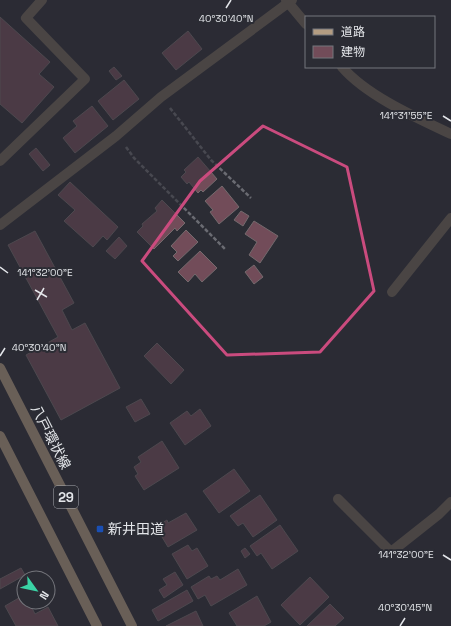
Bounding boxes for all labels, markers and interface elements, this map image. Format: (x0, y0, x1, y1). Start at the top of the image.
text: 40°30'40"N (199, 12, 253, 25)
legend (305, 16, 435, 68)
text: 道路 (341, 24, 365, 40)
text: 建物 (341, 44, 365, 60)
text: 141°31'55"E (380, 109, 433, 122)
text: 141°32'00"E (17, 266, 73, 279)
text: 40°30'40"N (12, 341, 66, 354)
street label: 八戸環状線 (27, 402, 75, 472)
road number: 29 (54, 486, 78, 508)
place label: 新井田道 (108, 520, 164, 538)
marker: 新井田道 (95, 524, 105, 534)
text: 141°32'00"E (378, 548, 434, 561)
north arrow (16, 570, 56, 610)
text: N (37, 589, 52, 602)
text: 40°30'45"N (378, 601, 432, 614)

